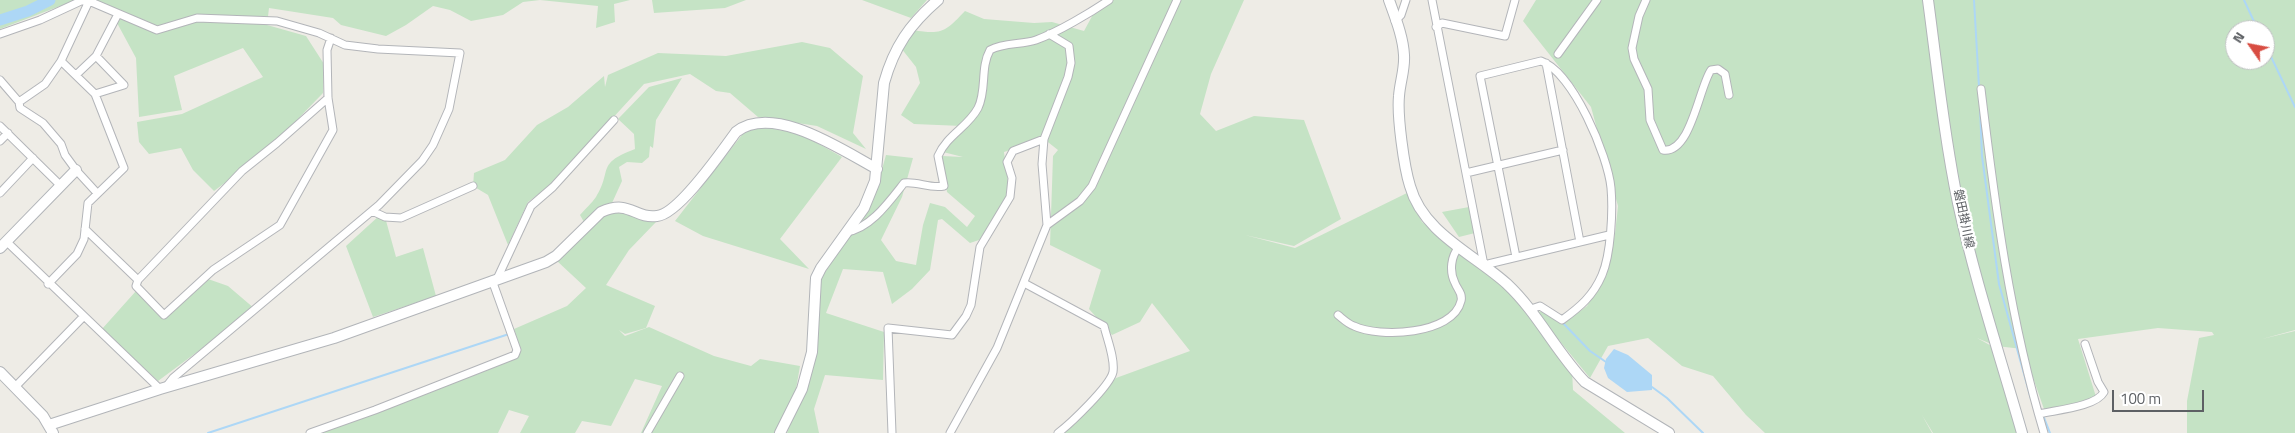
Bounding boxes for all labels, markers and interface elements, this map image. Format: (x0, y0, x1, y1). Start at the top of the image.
north arrow (2225, 20, 2275, 70)
text: N (2226, 27, 2249, 47)
street label: 磐田掛川線 (1950, 188, 1976, 250)
scale bar (2115, 380, 2208, 412)
text: 100 m (2120, 387, 2161, 410)

